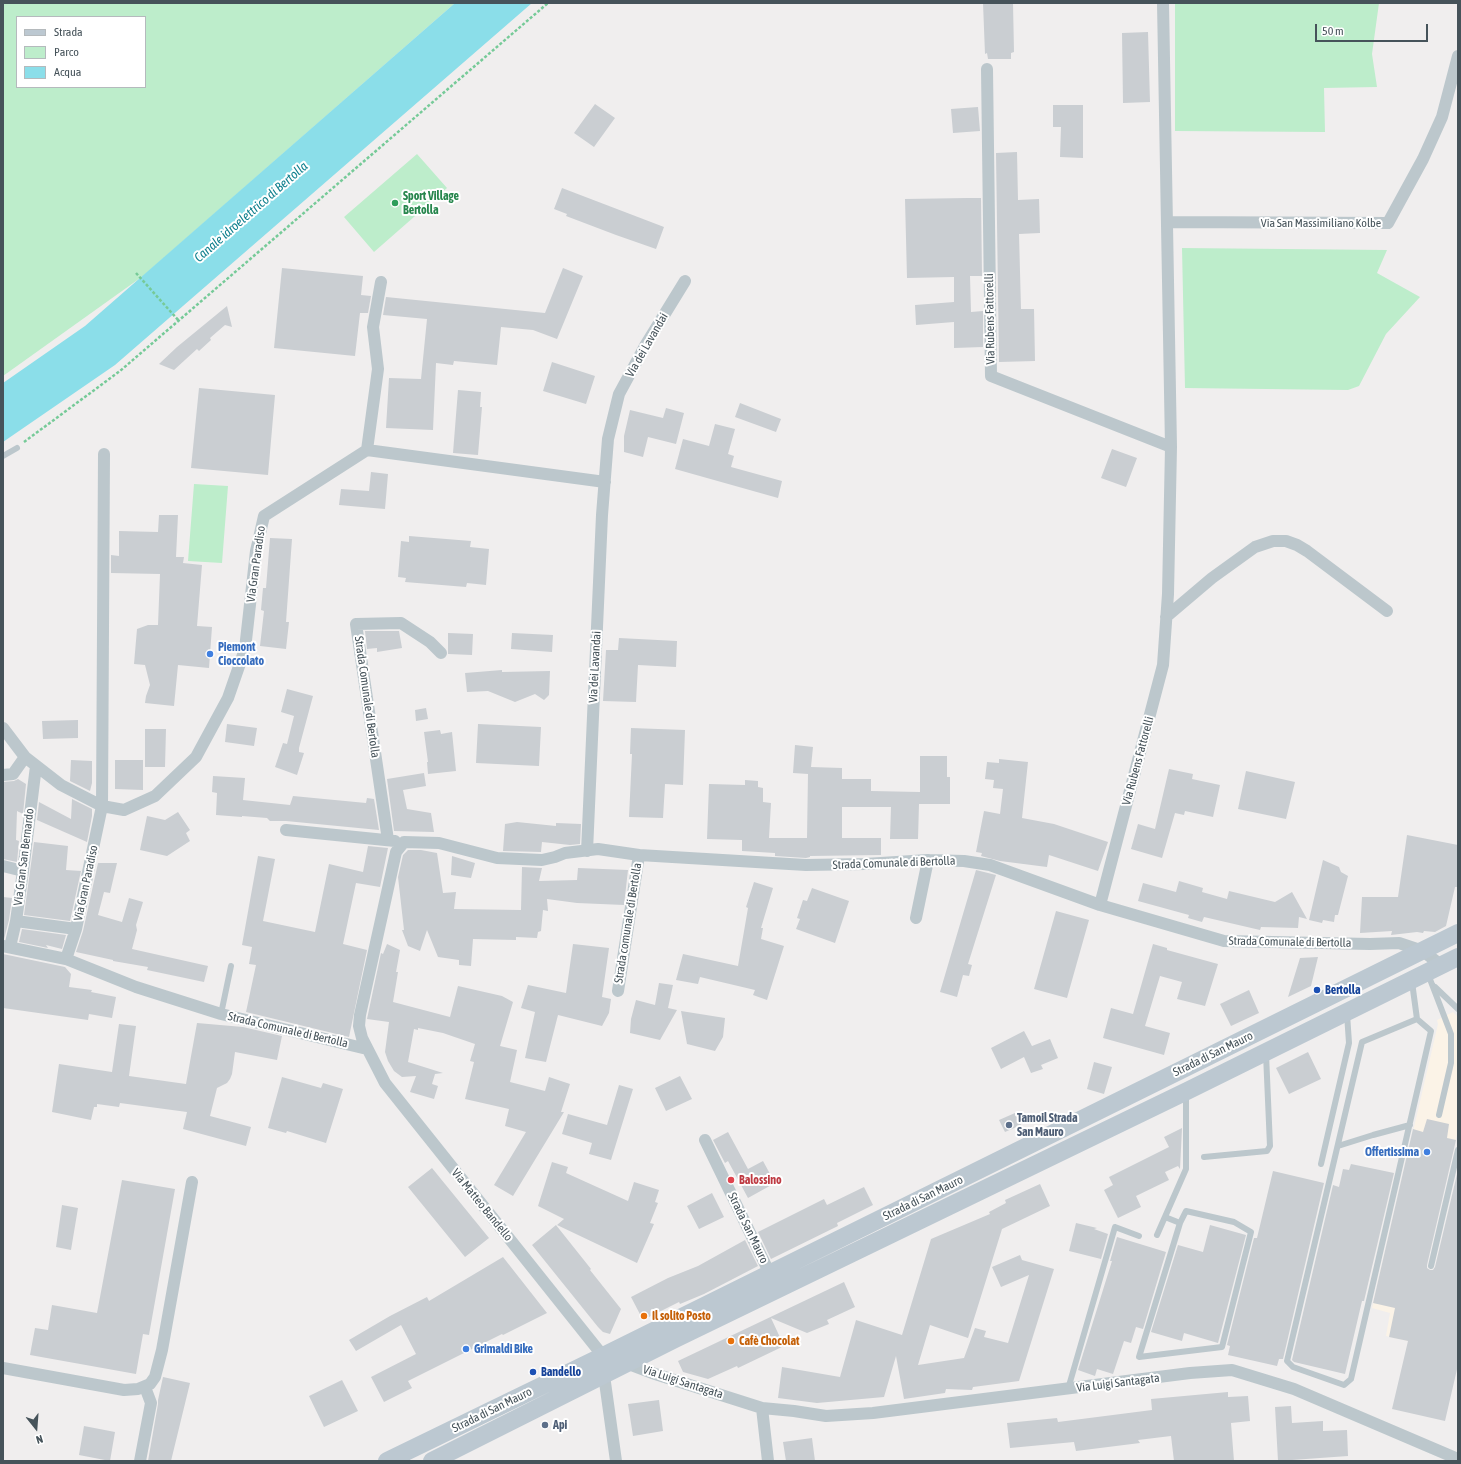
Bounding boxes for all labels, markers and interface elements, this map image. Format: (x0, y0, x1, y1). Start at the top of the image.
legend (16, 16, 146, 88)
scale bar (1317, 16, 1430, 42)
text: 50 m (1322, 24, 1344, 38)
text: Strada (54, 25, 83, 39)
text: Parco (54, 45, 79, 59)
text: Acqua (54, 65, 81, 79)
water label: Canale idroelettrico di Bertolla (191, 159, 311, 265)
place label: Sport Village Bertolla (403, 189, 459, 217)
marker: Sport Village Bertolla (390, 198, 400, 208)
street label: Via San Massimiliano Kolbe (1261, 216, 1381, 230)
street label: Via Rubens Fattorelli (982, 273, 998, 365)
street label: Via dei Lavandai (623, 310, 671, 380)
street label: Via Gran Paradiso (244, 525, 268, 603)
street label: Via dei Lavandai (586, 631, 604, 703)
street label: Strada Comunale di Bertolla (351, 635, 383, 759)
place label: Piemont Cioccolato (218, 640, 264, 668)
marker: Piemont Cioccolato (205, 649, 215, 659)
street label: Via Rubens Fattorelli (1119, 715, 1157, 807)
street label: Via Gran San Bernardo (11, 808, 37, 906)
street label: Via Gran Paradiso (71, 844, 101, 922)
street label: Strada Comunale di Bertolla (832, 854, 956, 872)
street label: Strada comunale di Bertolla (611, 862, 645, 984)
street label: Strada Comunale di Bertolla (1228, 934, 1352, 950)
place label: Bertolla (1325, 983, 1360, 997)
marker: Bertolla (1312, 985, 1322, 995)
street label: Strada Comunale di Bertolla (227, 1009, 349, 1051)
street label: Strada di San Mauro (1171, 1028, 1255, 1080)
place label: Tamoil Strada San Mauro (1017, 1111, 1078, 1139)
marker: Tamoil Strada San Mauro (1004, 1120, 1014, 1130)
place label: Offertissima (1365, 1145, 1419, 1159)
marker: Offertissima (1422, 1147, 1432, 1157)
street label: Via Matteo Bandello (448, 1166, 516, 1244)
street label: Strada di San Mauro (881, 1172, 965, 1224)
place label: Balossino (739, 1173, 782, 1187)
marker: Balossino (726, 1175, 736, 1185)
street label: Strada San Mauro (725, 1190, 771, 1266)
place label: Il solito Posto (652, 1309, 711, 1323)
marker: Il solito Posto (639, 1311, 649, 1321)
place label: Cafè Chocolat (739, 1334, 800, 1348)
marker: Cafè Chocolat (726, 1336, 736, 1346)
place label: Grimaldi Bike (474, 1342, 533, 1356)
marker: Grimaldi Bike (461, 1344, 471, 1354)
street label: Via Luigi Santagata (641, 1362, 725, 1402)
place label: Bandello (541, 1365, 581, 1379)
marker: Bandello (528, 1367, 538, 1377)
street label: Via Luigi Santagata (1076, 1371, 1160, 1395)
street label: Strada di San Mauro (450, 1384, 534, 1436)
north arrow (16, 1408, 56, 1448)
place label: Api (553, 1418, 567, 1432)
marker: Api (540, 1420, 550, 1430)
text: N (35, 1433, 44, 1446)

